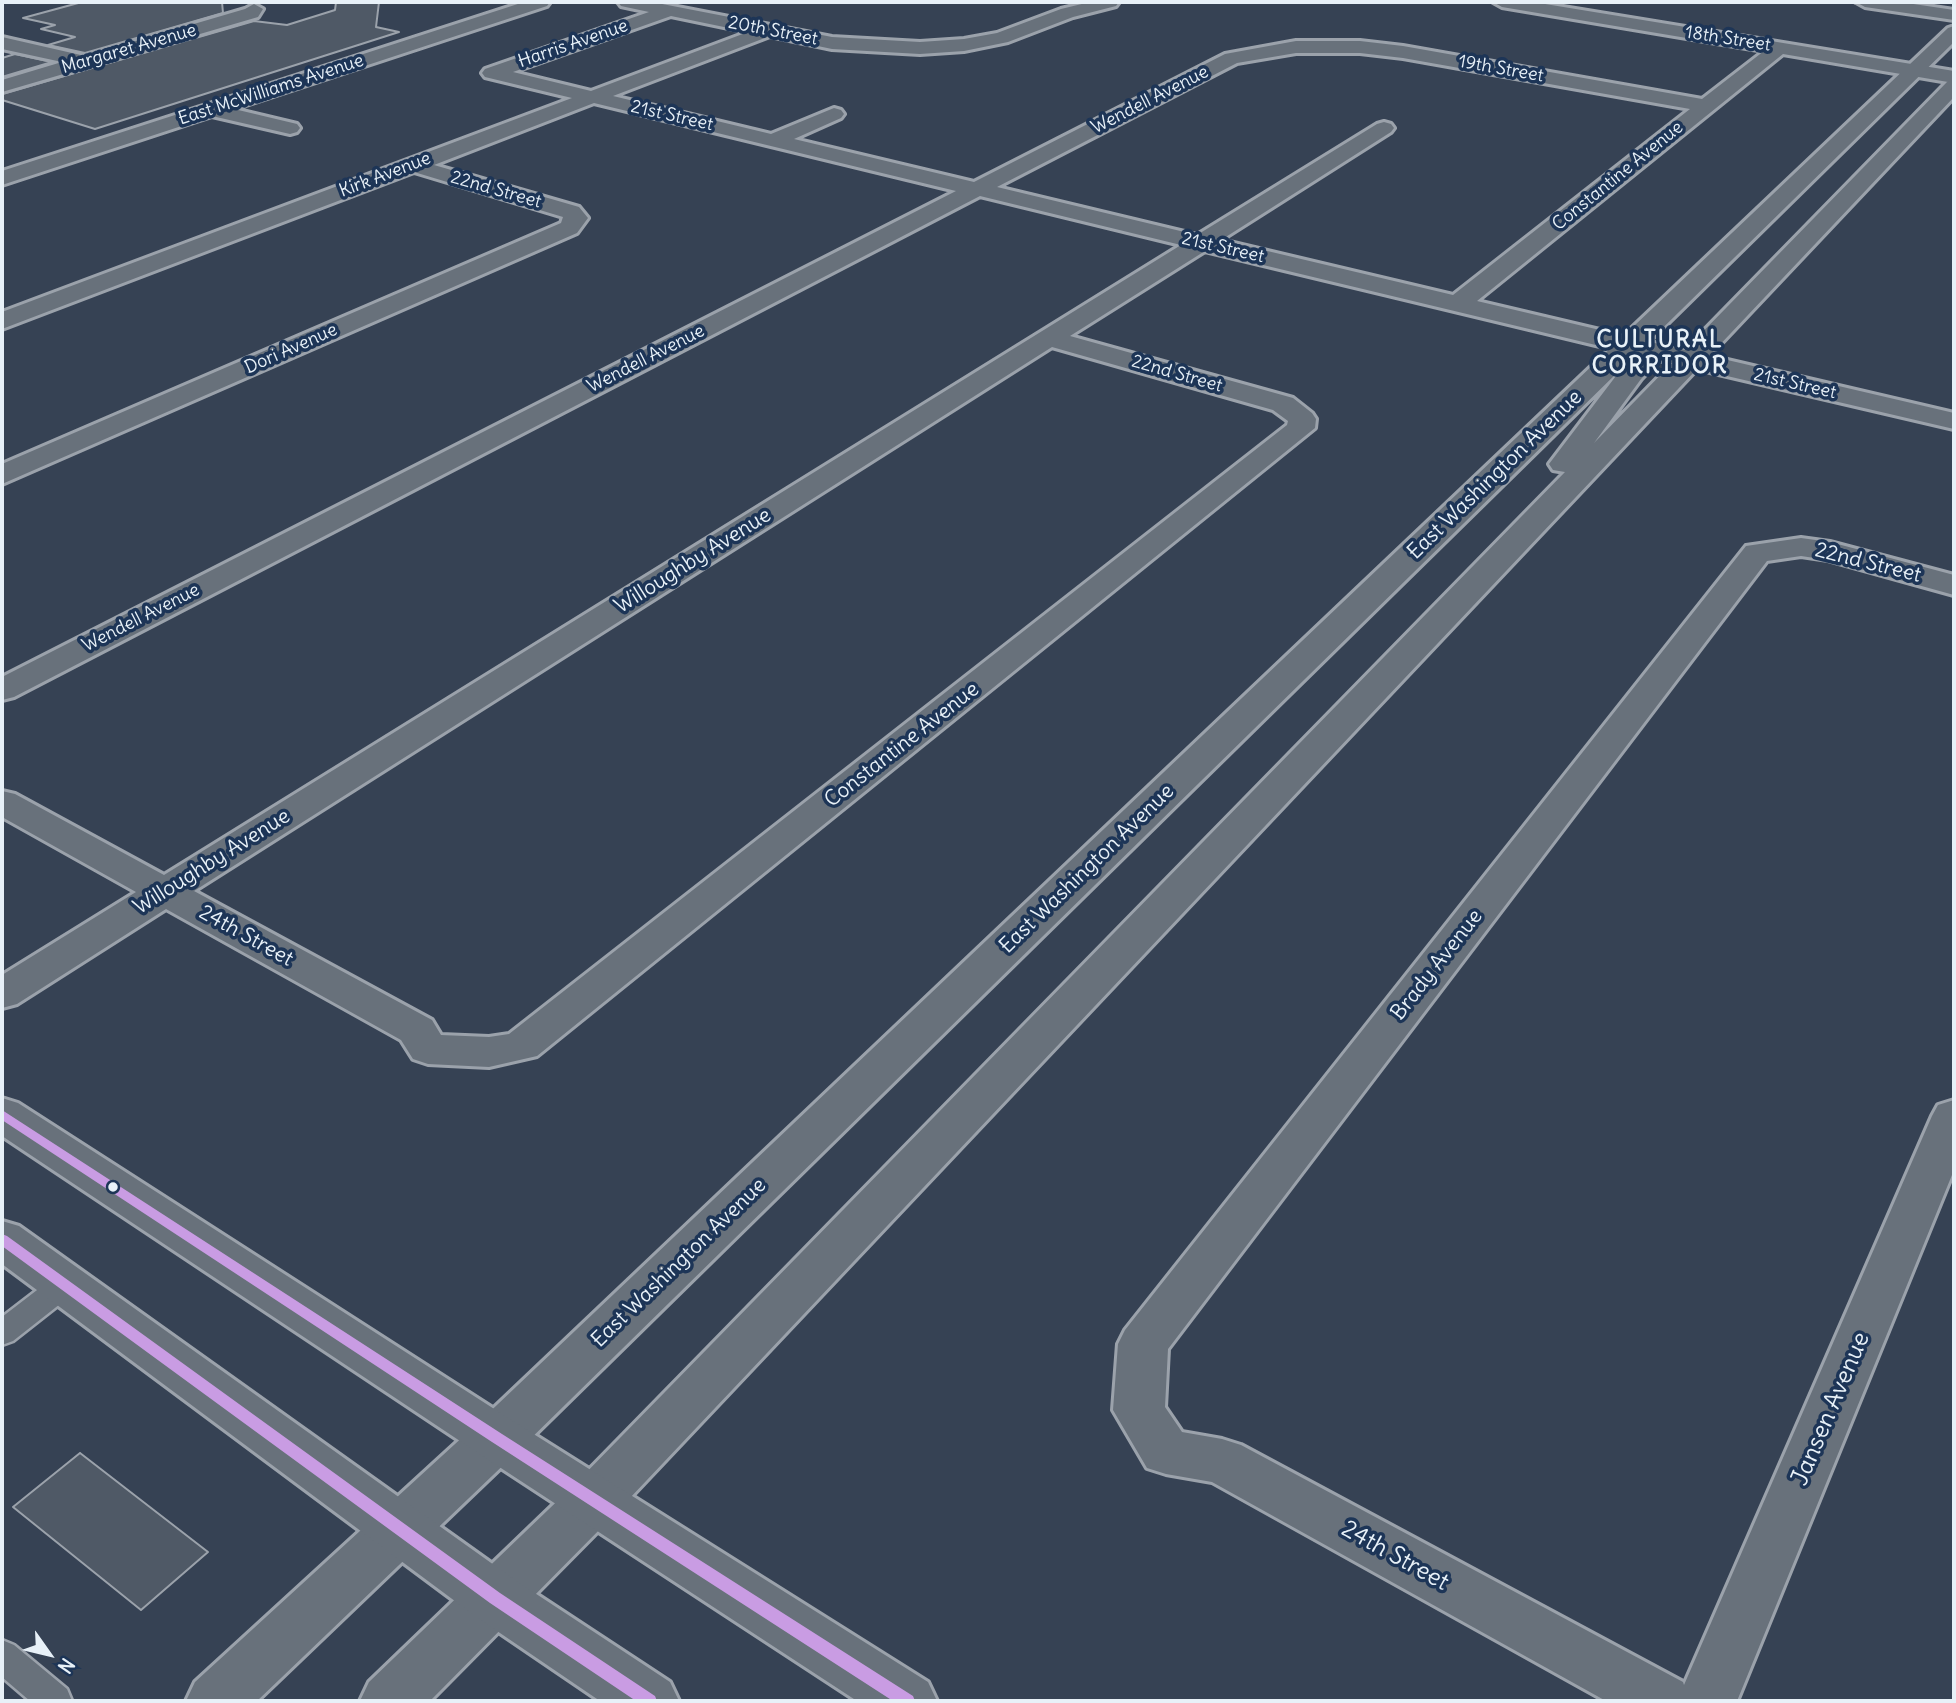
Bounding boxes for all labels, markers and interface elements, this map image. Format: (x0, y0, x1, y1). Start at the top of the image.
street label: 20th Street (727, 12, 819, 50)
street label: Harris Avenue (515, 15, 631, 73)
street label: Margaret Avenue (59, 19, 199, 79)
street label: 18th Street (1684, 22, 1772, 56)
street label: East McWilliams Avenue (176, 50, 366, 130)
street label: 19th Street (1457, 51, 1545, 87)
street label: Wendell Avenue (1088, 61, 1212, 139)
street label: 21st Street (629, 96, 715, 136)
street label: Constantine Avenue (1548, 117, 1688, 235)
street label: Kirk Avenue (336, 148, 434, 202)
street label: 22nd Street (448, 167, 544, 213)
street label: 21st Street (1180, 228, 1266, 268)
street label: Dori Avenue (241, 319, 341, 379)
street label: Wendell Avenue (584, 320, 708, 398)
district label: CULTURAL CORRIDOR (1593, 326, 1727, 380)
street label: 22nd Street (1129, 351, 1225, 397)
street label: 21st Street (1752, 364, 1838, 404)
street label: East Washington Avenue (1403, 385, 1587, 565)
street label: Willoughby Avenue (610, 503, 776, 619)
street label: 22nd Street (1812, 538, 1924, 588)
street label: Wendell Avenue (79, 579, 203, 657)
street label: Constantine Avenue (820, 677, 984, 813)
street label: East Washington Avenue (995, 779, 1179, 959)
street label: Willoughby Avenue (129, 804, 295, 920)
street label: 24th Street (195, 900, 297, 972)
street label: Brady Avenue (1386, 905, 1488, 1025)
street label: East Washington Avenue (587, 1173, 771, 1353)
unlabelled marker (106, 1180, 120, 1194)
street label: Jansen Avenue (1786, 1328, 1876, 1490)
street label: 24th Street (1336, 1515, 1454, 1597)
north arrow (14, 1619, 84, 1689)
text: N (53, 1654, 80, 1678)

